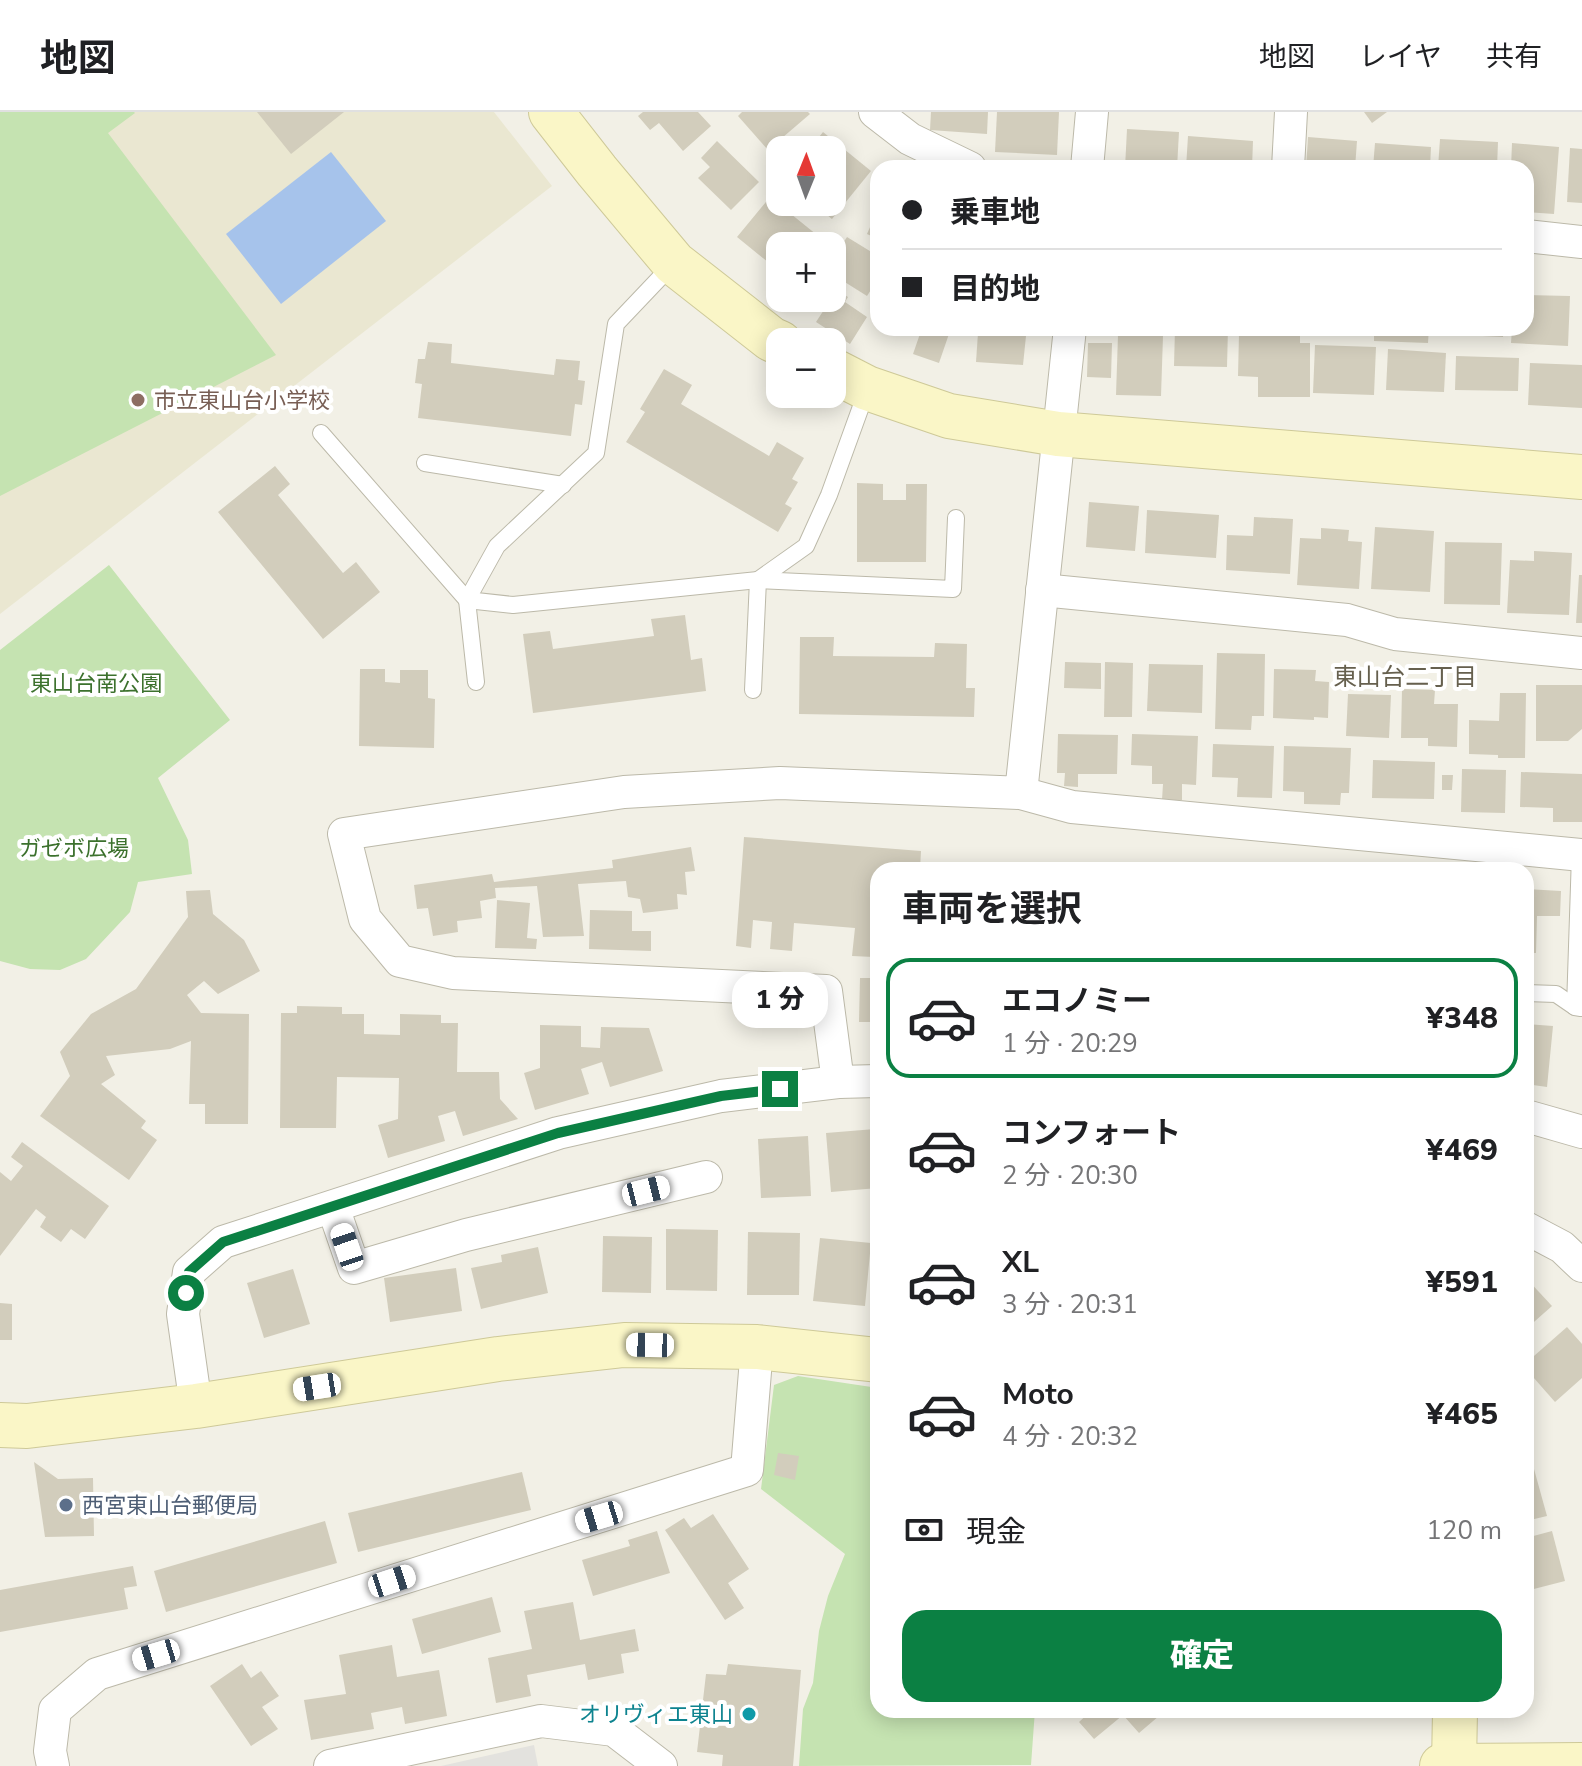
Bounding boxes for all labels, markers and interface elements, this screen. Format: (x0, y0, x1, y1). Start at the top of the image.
text: 地図 (40, 33, 116, 84)
text: 地図 (1259, 38, 1315, 76)
text: レイヤ (1359, 38, 1442, 76)
text: 共有 (1486, 38, 1542, 76)
north arrow (766, 136, 846, 216)
map controls (766, 136, 846, 408)
text: 乗車地 (950, 192, 1040, 233)
button: + (766, 232, 846, 312)
text: 目的地 (950, 269, 1040, 310)
button: − (766, 328, 846, 408)
place label: 市立東山台小学校 (154, 386, 330, 416)
marker: 市立東山台小学校 (129, 391, 147, 409)
district label: 東山台二丁目 (1333, 661, 1477, 693)
park label: 東山台南公園 (30, 669, 162, 699)
park label: ガゼボ広場 (19, 834, 129, 864)
text: 車両を選択 (902, 885, 1082, 934)
callout: 1 分 (732, 973, 828, 1029)
text: エコノミー (1002, 981, 1152, 1022)
text: 1 分 (756, 982, 804, 1017)
icon: car (906, 982, 978, 1054)
text: ¥348 (1426, 998, 1498, 1039)
text: 1 分 · 20:29 (1002, 1026, 1138, 1061)
route end (762, 1071, 798, 1107)
text: コンフォート (1002, 1113, 1181, 1154)
icon: car (906, 1114, 978, 1186)
text: ¥469 (1426, 1130, 1498, 1171)
text: 2 分 · 20:30 (1002, 1158, 1138, 1193)
car (620, 1174, 672, 1208)
car (328, 1220, 366, 1274)
text: XL (1002, 1242, 1039, 1283)
icon: car (906, 1246, 978, 1318)
text: ¥591 (1426, 1262, 1498, 1303)
route start (168, 1275, 204, 1311)
text: 3 分 · 20:31 (1002, 1287, 1138, 1322)
car (626, 1333, 674, 1357)
car (291, 1371, 343, 1403)
text: Moto (1002, 1374, 1074, 1415)
icon: car (906, 1378, 978, 1450)
text: ¥465 (1426, 1394, 1498, 1435)
text: 4 分 · 20:32 (1002, 1419, 1138, 1454)
place label: 西宮東山台郵便局 (82, 1491, 258, 1521)
marker: 西宮東山台郵便局 (57, 1496, 75, 1514)
car (573, 1499, 625, 1535)
icon: cash (902, 1508, 946, 1552)
text: 現金 (966, 1512, 1026, 1553)
text: 120 m (1426, 1513, 1502, 1548)
car (365, 1562, 419, 1600)
button: 確定 (902, 1610, 1502, 1702)
car (130, 1637, 182, 1673)
place label: オリヴィエ東山 (579, 1700, 733, 1730)
marker: オリヴィエ東山 (740, 1705, 758, 1723)

